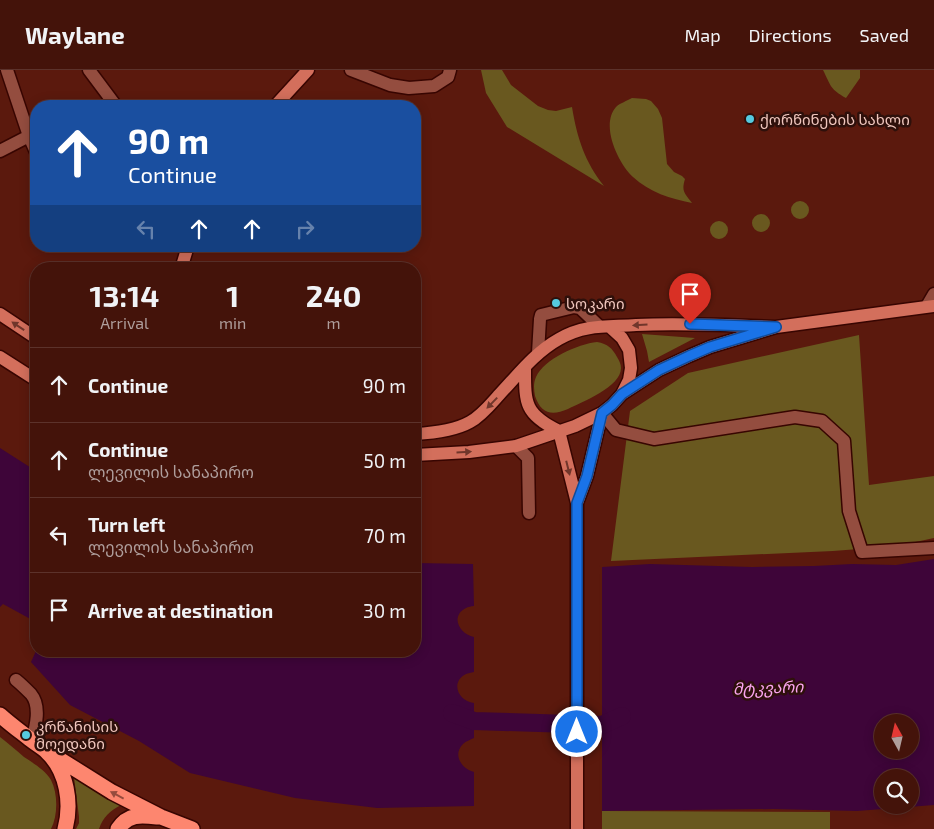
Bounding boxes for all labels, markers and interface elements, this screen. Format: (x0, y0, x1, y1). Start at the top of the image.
text: Waylane (25, 20, 125, 49)
text: Map (684, 24, 721, 46)
text: Directions (749, 24, 832, 46)
text: Saved (860, 24, 909, 46)
place label: ქორწინების სახლი (760, 110, 910, 129)
marker: ქორწინების სახლი (744, 113, 756, 125)
text: 90 m (128, 119, 209, 161)
icon: ahead (45, 120, 110, 185)
text: Continue (128, 161, 217, 187)
icon: left (132, 215, 160, 243)
icon: ahead (185, 215, 213, 243)
icon: ahead (238, 215, 266, 243)
icon: right (291, 215, 319, 243)
pin (669, 273, 711, 324)
text: 13:14 (90, 277, 159, 313)
text: 1 (226, 277, 239, 313)
text: 240 (306, 277, 361, 313)
icon: arrive (676, 280, 704, 308)
place label: სოკარი (566, 294, 625, 313)
marker: სოკარი (550, 297, 562, 309)
text: Arrival (100, 313, 149, 332)
text: min (219, 313, 246, 332)
text: m (327, 313, 341, 332)
one-way arrow (11, 321, 25, 331)
one-way arrow (632, 322, 648, 330)
icon: ahead (45, 371, 73, 399)
text: Continue (88, 374, 168, 397)
text: 90 m (363, 374, 406, 397)
one-way arrow (486, 396, 498, 408)
text: Continue (88, 438, 168, 461)
icon: ahead (45, 446, 73, 474)
one-way arrow (456, 448, 472, 456)
text: 50 m (363, 449, 406, 472)
one-way arrow (564, 460, 572, 475)
text: ლევილის სანაპირო (88, 462, 254, 481)
text: Turn left (88, 513, 165, 536)
icon: left (45, 521, 73, 549)
text: 70 m (364, 524, 406, 547)
text: ლევილის სანაპირო (88, 537, 254, 556)
icon: arrive (45, 596, 73, 624)
text: Arrive at destination (88, 599, 273, 622)
text: 30 m (363, 599, 406, 622)
water label: მტკვარი (732, 676, 804, 699)
position arrow (550, 705, 602, 757)
north arrow (874, 714, 919, 759)
map controls (874, 714, 919, 814)
place label: კრწანისის მოედანი (36, 717, 118, 753)
marker: კრწანისის მოედანი (20, 729, 32, 741)
button: search (874, 769, 919, 814)
one-way arrow (110, 791, 124, 799)

